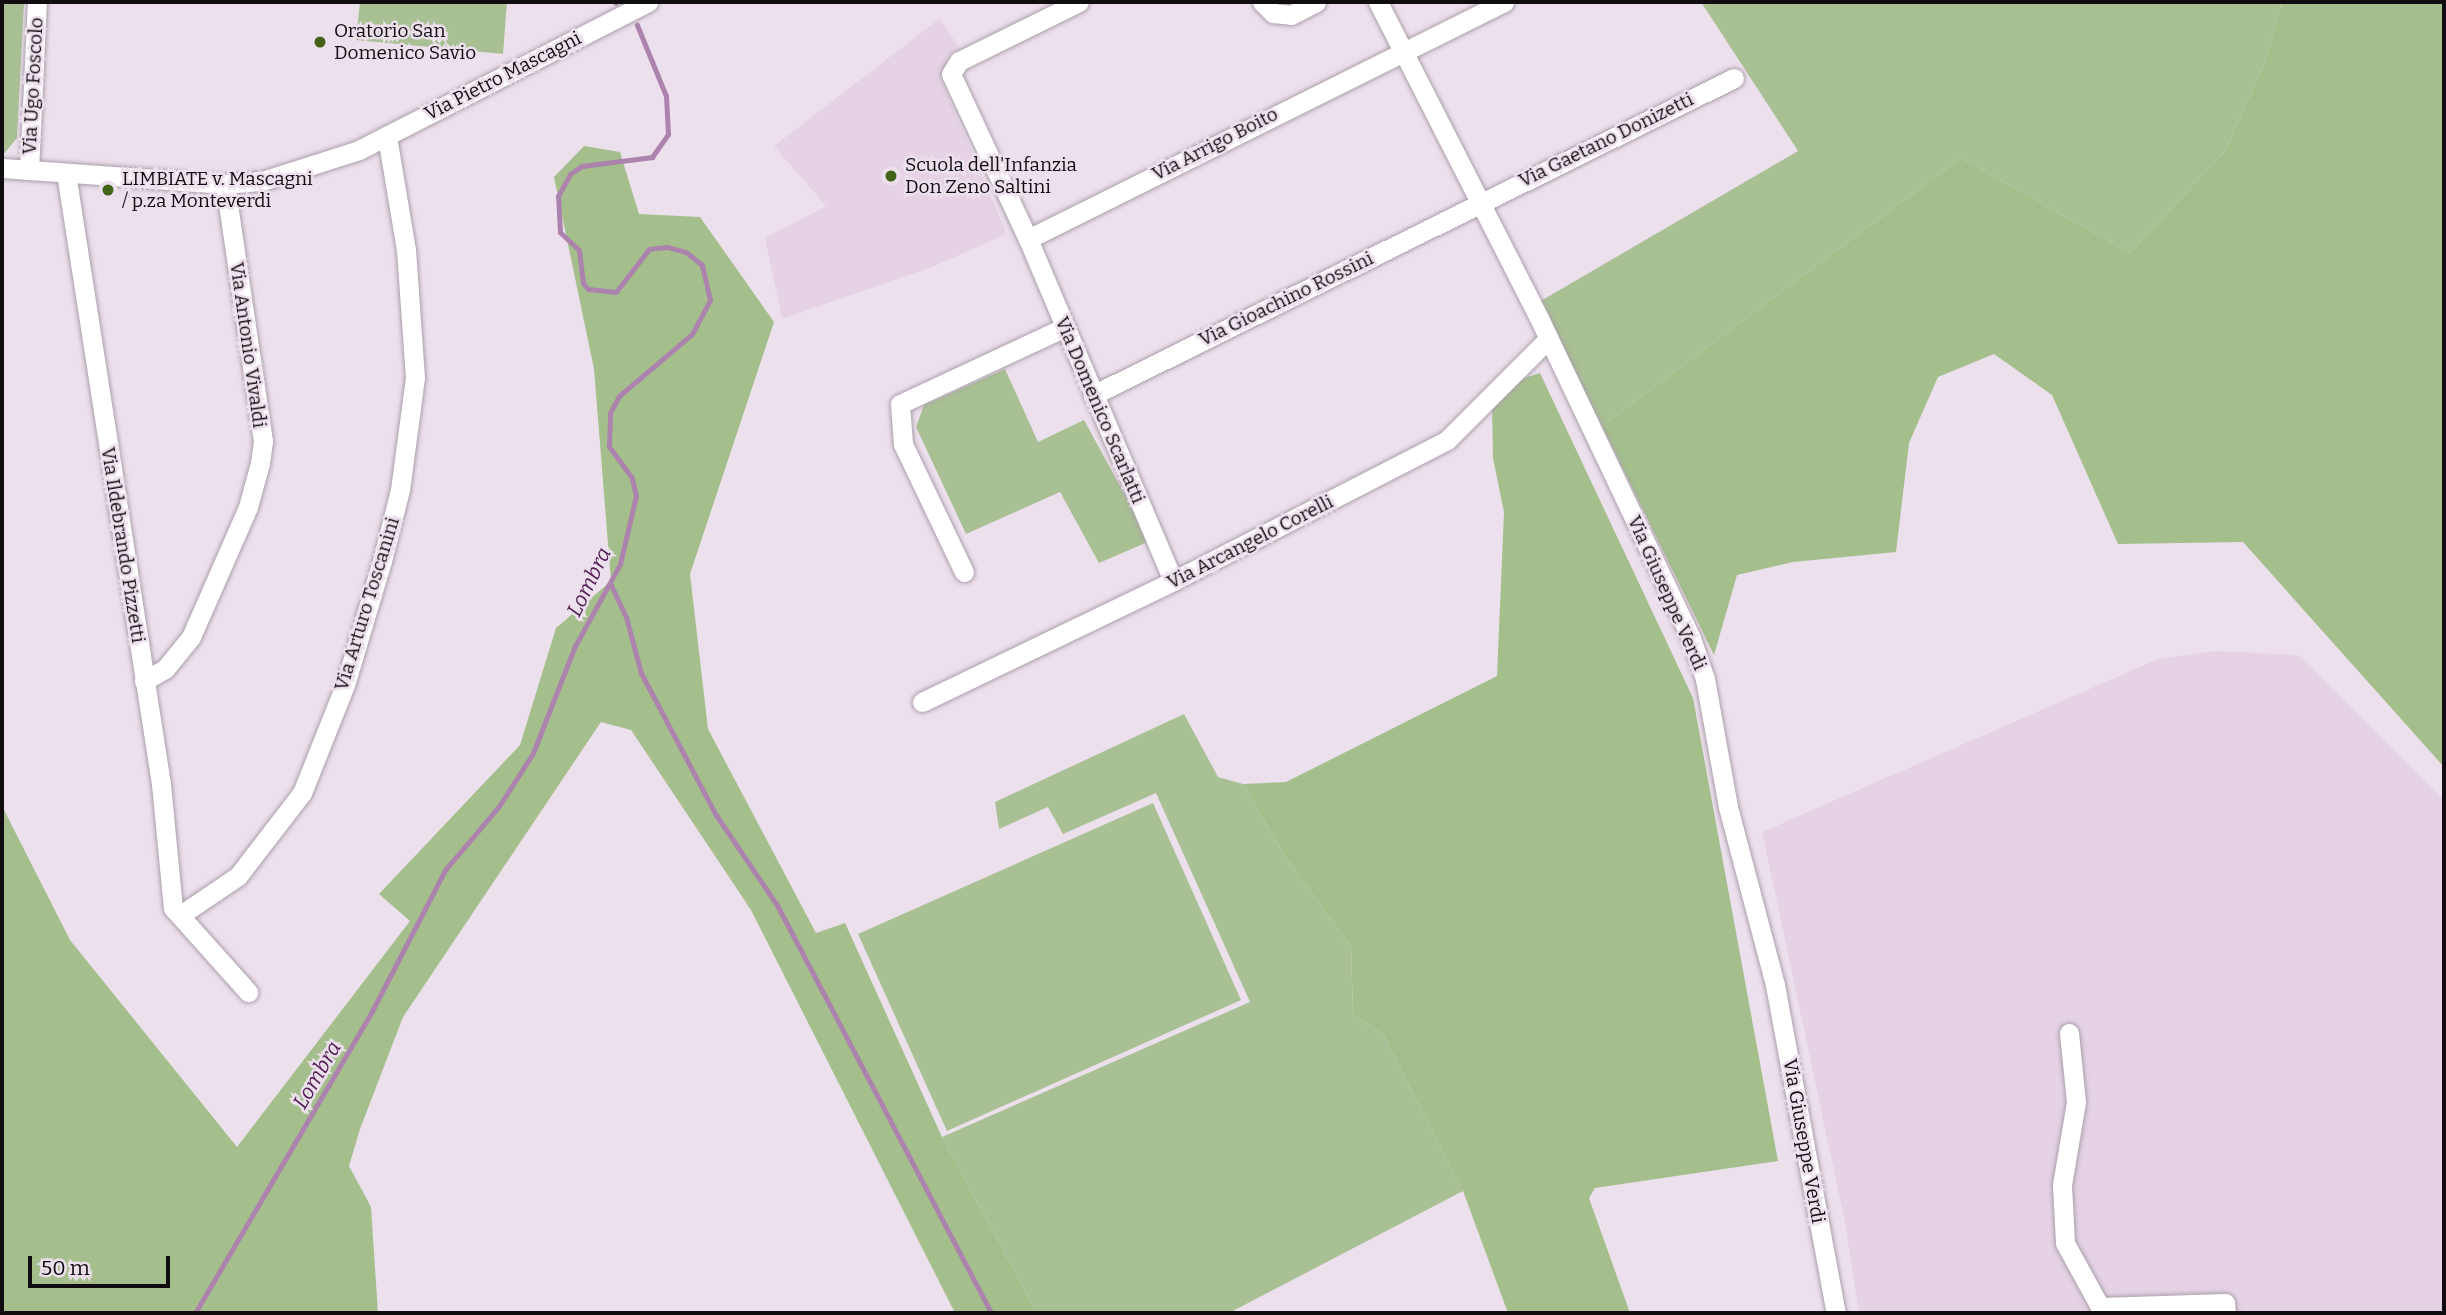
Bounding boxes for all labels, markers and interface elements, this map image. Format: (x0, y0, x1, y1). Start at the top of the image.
street label: Via Ugo Foscolo (18, 17, 48, 155)
place label: Oratorio San Domenico Savio (334, 20, 476, 64)
street label: Via Pietro Mascagni (421, 27, 585, 125)
marker: Oratorio San Domenico Savio (312, 34, 328, 50)
street label: Via Gaetano Donizetti (1515, 88, 1697, 192)
street label: Via Arrigo Boito (1148, 102, 1282, 186)
place label: Scuola dell'Infanzia Don Zeno Saltini (905, 154, 1077, 198)
place label: LIMBIATE v. Mascagni / p.za Monteverdi (122, 168, 313, 212)
marker: Scuola dell'Infanzia Don Zeno Saltini (883, 168, 899, 184)
marker: LIMBIATE v. Mascagni / p.za Monteverdi (100, 182, 116, 198)
street label: Via Gioachino Rossini (1195, 247, 1377, 351)
street label: Via Antonio Vivaldi (225, 261, 271, 429)
street label: Via Domenico Scarlatti (1050, 313, 1150, 507)
street label: Via Ildebrando Pizzetti (96, 446, 150, 644)
street label: Via Arcangelo Corelli (1163, 490, 1337, 594)
street label: Via Giuseppe Verdi (1623, 512, 1711, 674)
street label: Via Arturo Toscanini (330, 515, 404, 693)
water label: Lombra (561, 543, 617, 621)
water label: Lombra (288, 1037, 346, 1113)
street label: Via Giuseppe Verdi (1778, 1057, 1830, 1225)
scale bar (32, 1242, 173, 1286)
text: 50 m (41, 1255, 90, 1281)

